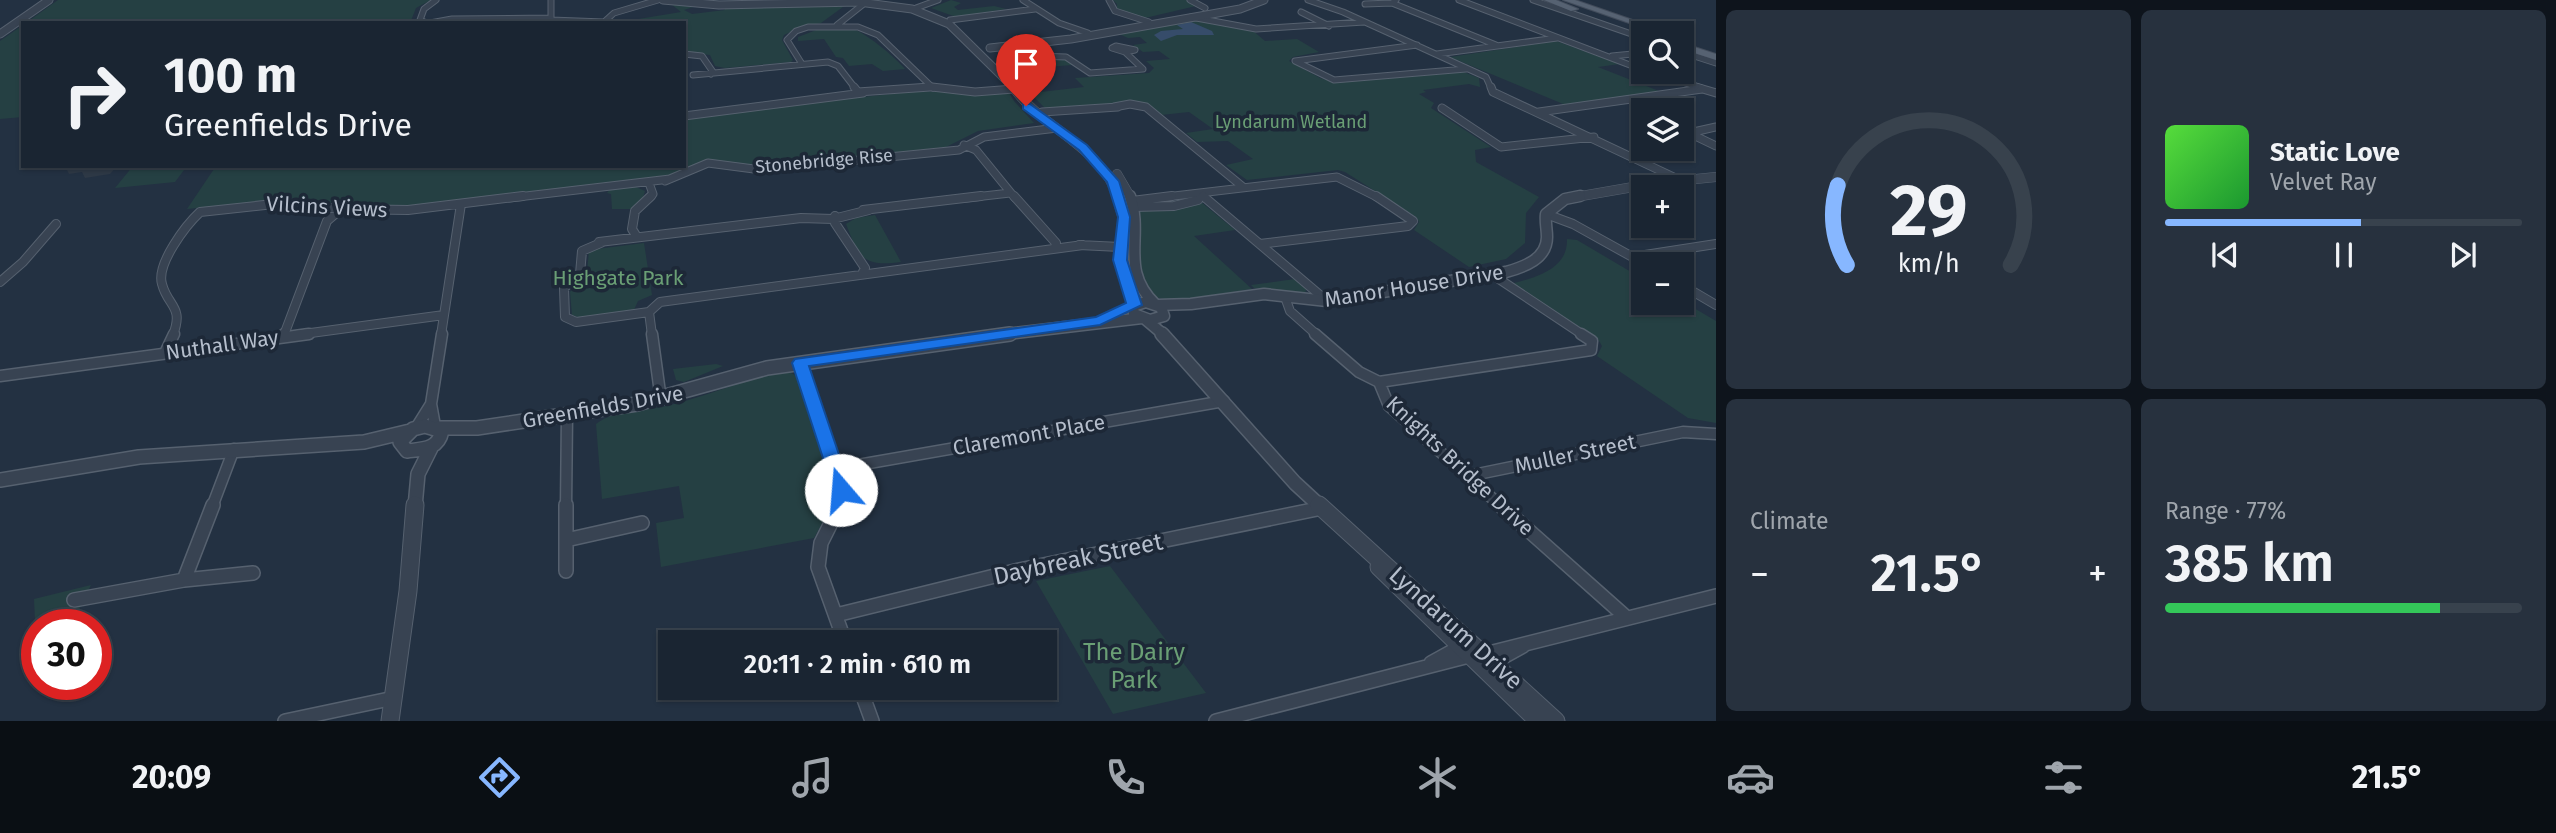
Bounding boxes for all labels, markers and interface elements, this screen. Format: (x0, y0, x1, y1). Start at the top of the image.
map controls (1631, 21, 1694, 315)
button: search (1631, 21, 1694, 84)
pin (996, 34, 1056, 106)
icon: arrive (1007, 45, 1045, 83)
text: 100 m (164, 46, 297, 105)
icon: right (49, 49, 140, 140)
button: layers (1631, 98, 1694, 161)
text: Greenfields Drive (164, 106, 412, 144)
park label: Lyndarum Wetland (1215, 111, 1367, 133)
text: Static Love (2270, 137, 2400, 168)
street label: Stonebridge Rise (754, 144, 894, 178)
text: 29 (1890, 168, 1967, 255)
text: Velvet Ray (2270, 168, 2377, 196)
button: + (1631, 175, 1694, 238)
street label: Vilcins Views (266, 191, 388, 223)
icon: previous (2206, 236, 2244, 274)
icon: pause (2325, 236, 2363, 274)
icon: next (2444, 236, 2482, 274)
text: km/h (1898, 249, 1959, 279)
button: − (1631, 252, 1694, 315)
street label: Manor House Drive (1323, 259, 1505, 313)
park label: Highgate Park (553, 265, 684, 291)
street label: Nuthall Way (164, 324, 281, 366)
street label: Greenfields Drive (521, 380, 685, 434)
street label: Knights Bridge Drive (1381, 391, 1539, 541)
street label: Claremont Place (951, 409, 1107, 461)
street label: Muller Street (1512, 428, 1638, 479)
position arrow (804, 453, 878, 527)
text: Range · 77% (2165, 497, 2286, 525)
text: Climate (1750, 507, 1829, 535)
street label: Daybreak Street (991, 527, 1165, 591)
text: 385 km (2165, 532, 2334, 595)
text: 21.5° (1870, 542, 1987, 605)
text: − (1750, 551, 1769, 597)
text: + (2088, 551, 2107, 597)
street label: Lyndarum Drive (1383, 561, 1529, 695)
speed limit sign: 30 (21, 609, 112, 700)
park label: The Dairy Park (1083, 638, 1185, 694)
text: 20:11 · 2 min · 610 m (744, 649, 971, 680)
icon: directions (475, 753, 524, 802)
icon: music (788, 753, 837, 802)
icon: phone (1101, 753, 1150, 802)
icon: climate (1413, 753, 1462, 802)
icon: car (1726, 753, 1775, 802)
icon: filters (2039, 753, 2088, 802)
text: 20:09 (132, 758, 211, 796)
text: 21.5° (2352, 758, 2424, 796)

